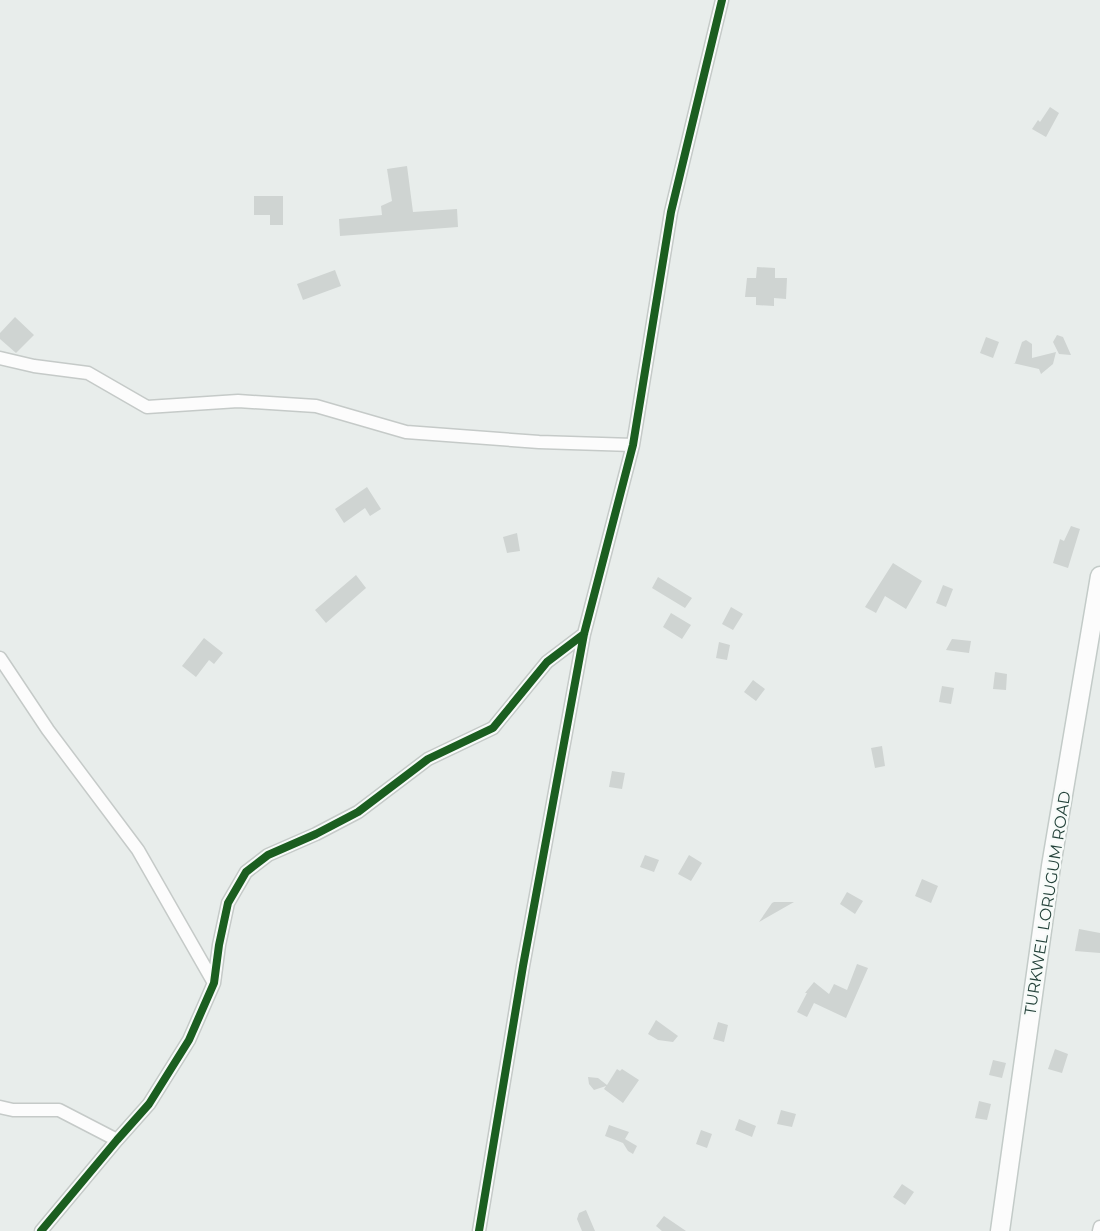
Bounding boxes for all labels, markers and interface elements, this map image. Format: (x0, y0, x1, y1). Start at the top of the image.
street label: TURKWEL LORUGUM ROAD (1020, 790, 1075, 1017)

